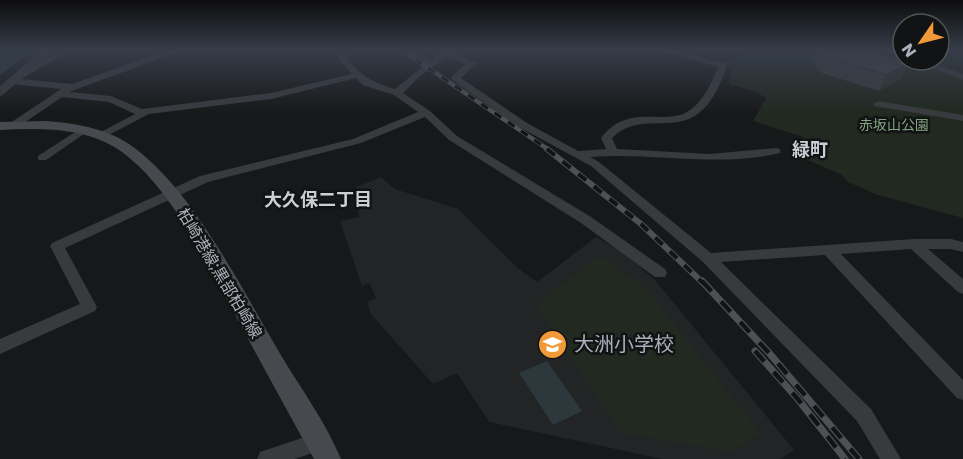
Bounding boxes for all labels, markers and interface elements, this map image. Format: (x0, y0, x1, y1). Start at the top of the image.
north arrow (891, 12, 951, 72)
text: N (896, 39, 922, 62)
park label: 赤坂山公園 (859, 115, 929, 135)
district label: 緑町 (792, 137, 828, 162)
district label: 大久保二丁目 (264, 187, 372, 212)
street label: 柏崎港線;黒部柏崎線 (172, 204, 268, 343)
school or university icon: 大洲小学校 (537, 328, 569, 360)
place label: 大洲小学校 (574, 330, 674, 358)

